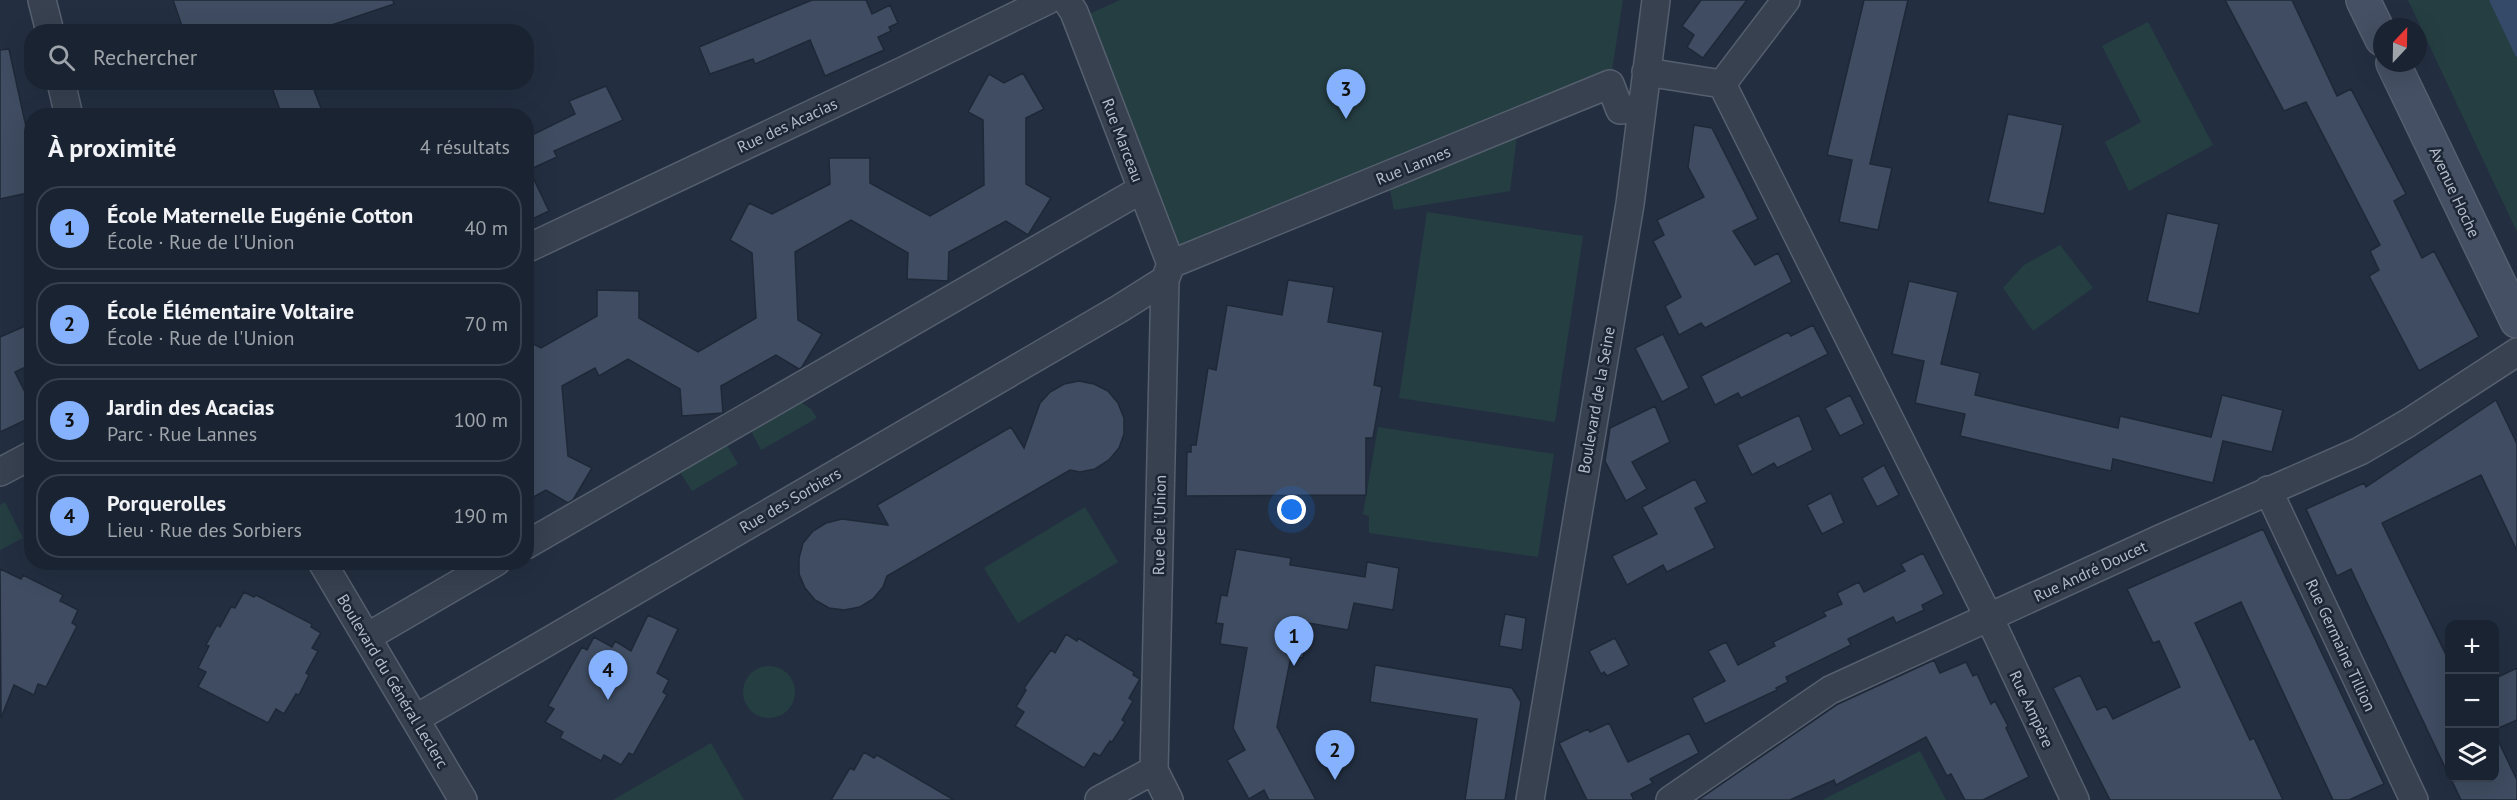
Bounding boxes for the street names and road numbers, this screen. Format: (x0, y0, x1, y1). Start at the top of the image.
street label: Rue des Acacias (734, 93, 840, 157)
street label: Rue Marceau (1098, 95, 1148, 185)
street label: Rue Lannes (1373, 141, 1453, 189)
street label: Avenue Hoche (2425, 144, 2485, 240)
street label: Boulevard de la Seine (1573, 325, 1619, 475)
street label: Rue des Sorbiers (736, 463, 845, 537)
street label: Rue de l'Union (1148, 475, 1170, 575)
street label: Rue André Doucet (2030, 536, 2150, 606)
street label: Rue Germaine Tillion (2302, 576, 2380, 714)
street label: Boulevard du Général Leclerc (333, 590, 453, 772)
street label: Rue Ampère (2005, 667, 2059, 751)

